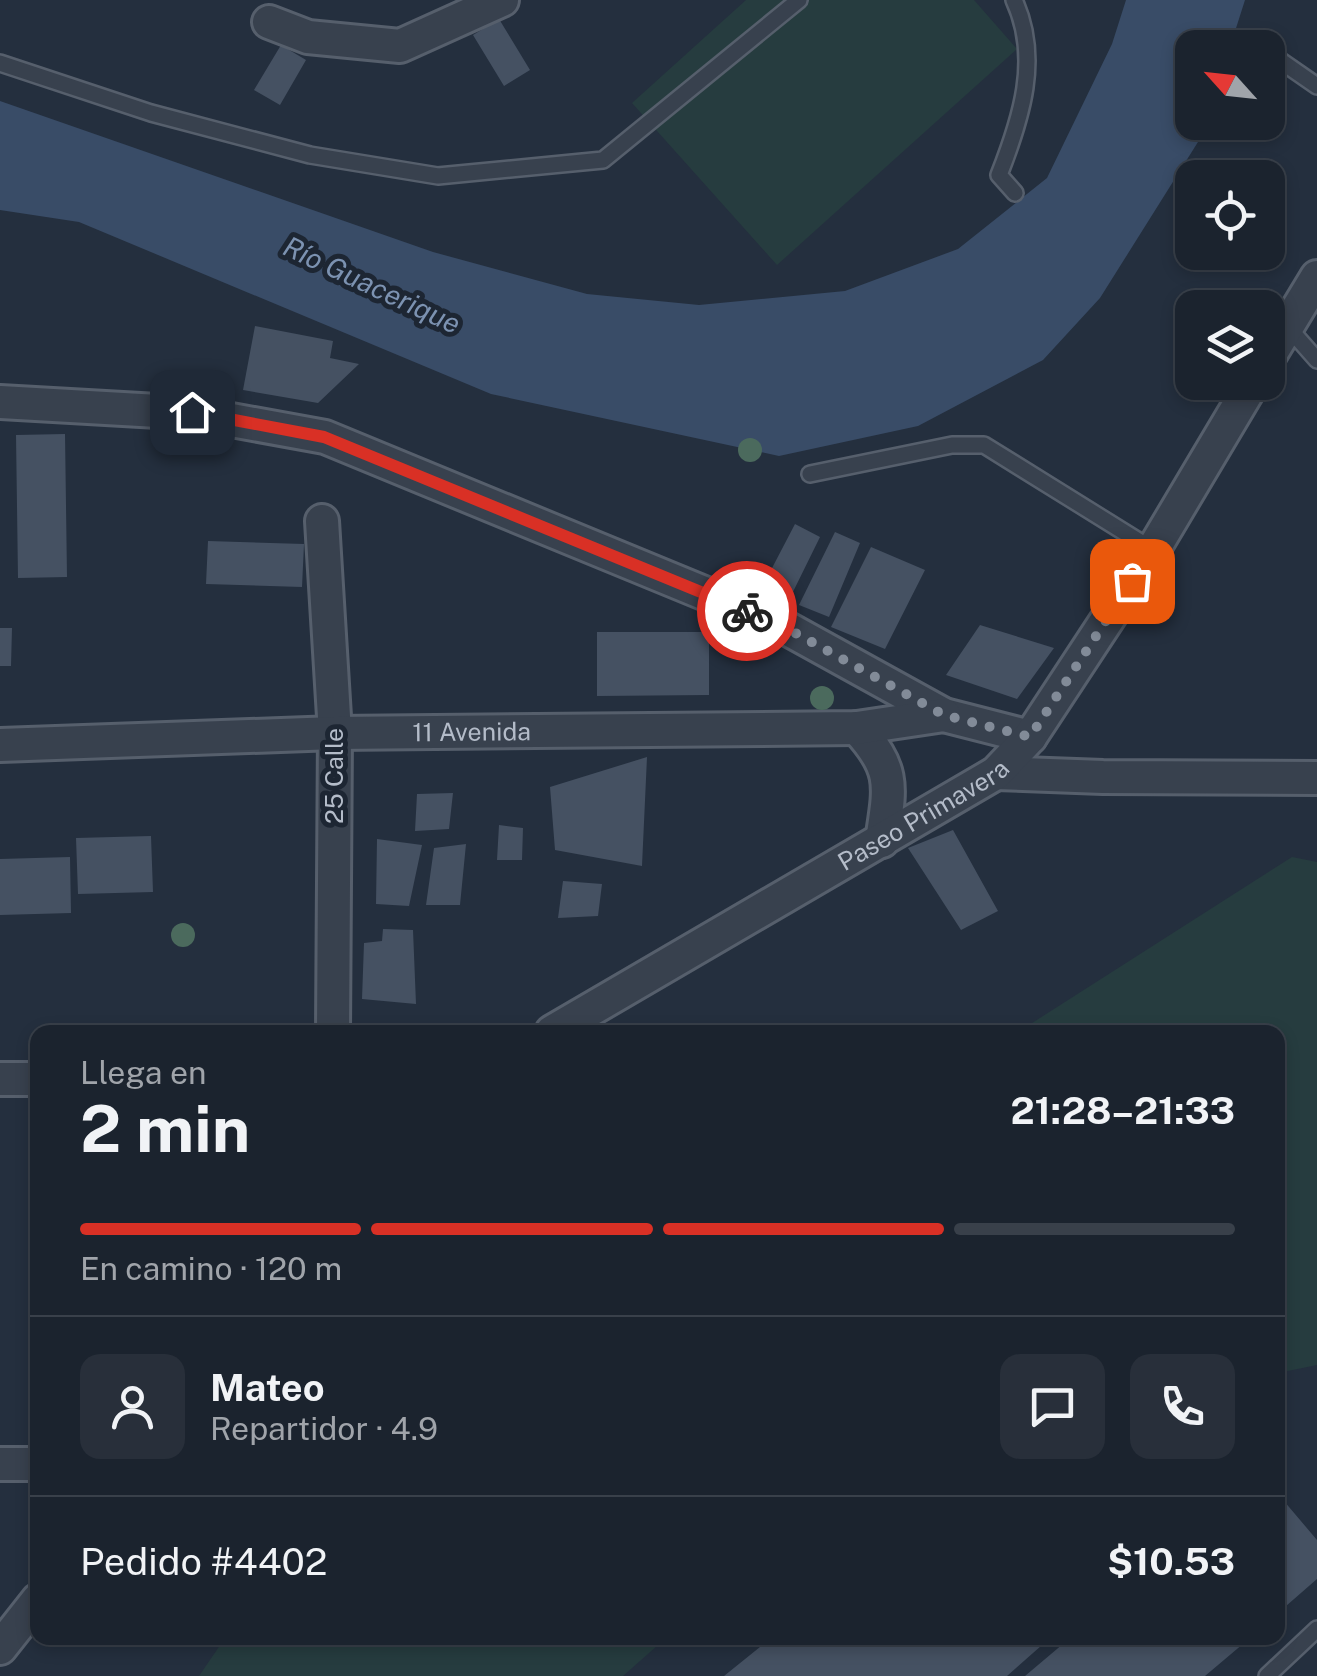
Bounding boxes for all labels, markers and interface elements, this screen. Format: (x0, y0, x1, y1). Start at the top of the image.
north arrow (1175, 30, 1285, 140)
map controls (1175, 30, 1285, 400)
button: locate (1175, 160, 1285, 270)
water label: Río Guacerique (278, 229, 466, 340)
button: layers (1175, 290, 1285, 400)
pin (150, 370, 235, 455)
icon: home (165, 385, 220, 440)
pin (1090, 539, 1175, 624)
icon: bag (1105, 554, 1160, 609)
courier (697, 561, 797, 661)
icon: bike (720, 584, 775, 639)
street label: 11 Avenida (412, 716, 531, 747)
street label: 25 Calle (319, 728, 349, 824)
street label: Paseo Primavera (832, 754, 1015, 877)
text: Llega en (80, 1054, 206, 1091)
text: 21:28–21:33 (1010, 1088, 1235, 1133)
text: 2 min (80, 1090, 250, 1167)
text: En camino · 120 m (80, 1250, 342, 1287)
button: person (80, 1354, 185, 1459)
button: chat (1000, 1354, 1105, 1459)
button: phone (1130, 1354, 1235, 1459)
text: Mateo (210, 1365, 325, 1410)
text: Repartidor · 4.9 (210, 1410, 438, 1447)
text: Pedido #4402 (80, 1539, 327, 1584)
text: $10.53 (1107, 1539, 1235, 1584)

